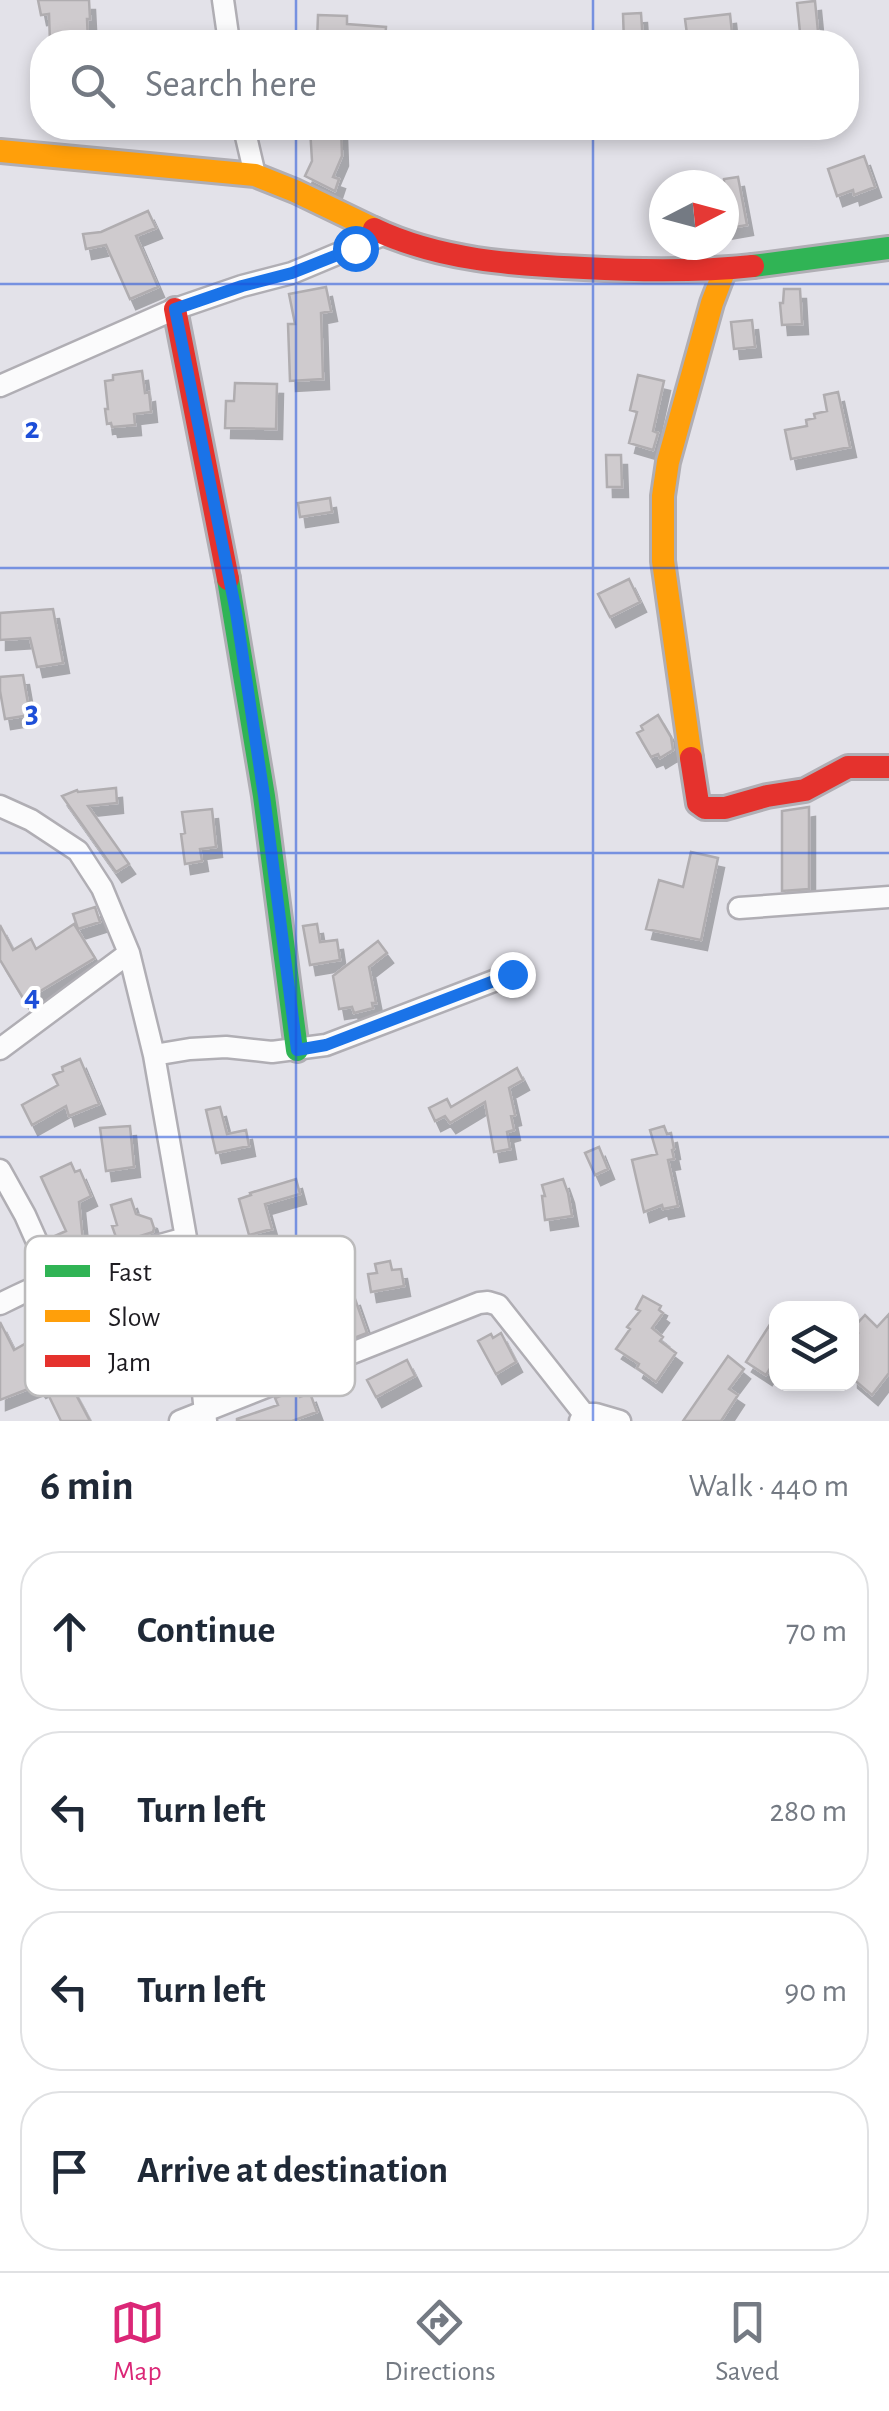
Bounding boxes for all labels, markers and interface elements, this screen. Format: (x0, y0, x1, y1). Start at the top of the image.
search box (30, 30, 859, 140)
icon: search (65, 58, 120, 113)
text: Search here (145, 66, 317, 104)
north arrow (649, 170, 739, 260)
route start (333, 226, 379, 272)
text: 2 (24, 412, 40, 444)
text: 3 (25, 696, 39, 728)
route end (490, 952, 536, 998)
text: 4 (24, 980, 40, 1012)
legend (25, 1236, 355, 1396)
text: Fast (108, 1259, 152, 1287)
map controls (769, 1301, 859, 1391)
button: layers (769, 1301, 859, 1391)
text: Slow (108, 1304, 160, 1332)
text: Jam (108, 1349, 151, 1377)
text: 6 min (40, 1465, 134, 1507)
text: Walk · 440 m (688, 1470, 849, 1502)
icon: ahead (42, 1604, 97, 1659)
text: Continue (137, 1612, 275, 1650)
text: 70 m (786, 1615, 847, 1647)
icon: left (42, 1784, 97, 1839)
text: Turn left (137, 1792, 265, 1830)
text: 280 m (769, 1795, 847, 1827)
icon: left (42, 1964, 97, 2019)
text: Turn left (137, 1972, 265, 2010)
text: 90 m (784, 1975, 847, 2007)
icon: arrive (42, 2144, 97, 2199)
text: Arrive at destination (137, 2152, 448, 2190)
tab: Map (110, 2295, 165, 2389)
tab: Directions (384, 2295, 496, 2389)
tab: Saved (715, 2295, 779, 2389)

